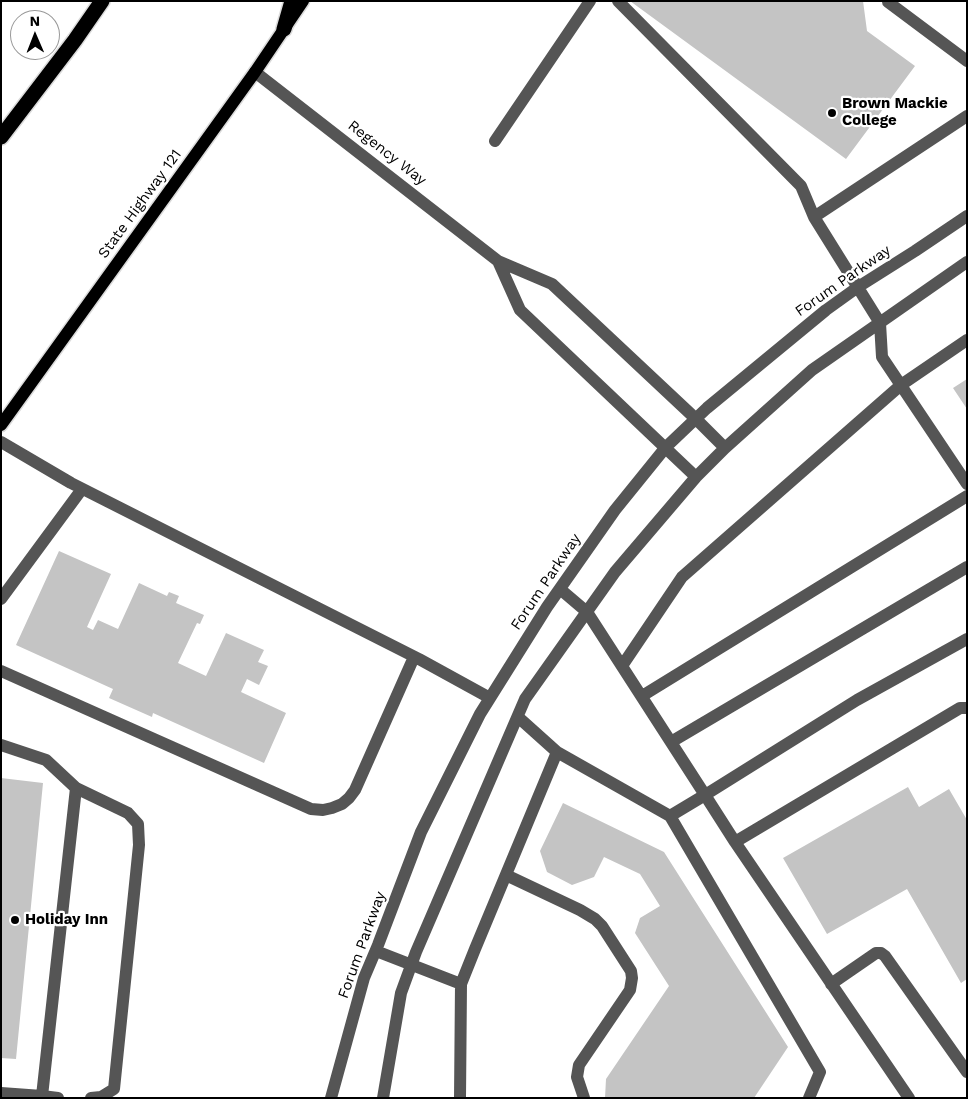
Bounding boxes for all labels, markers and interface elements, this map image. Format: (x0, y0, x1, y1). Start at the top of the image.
north arrow (10, 10, 60, 60)
text: N (29, 13, 40, 29)
place label: Brown Mackie College (842, 95, 948, 130)
marker: Brown Mackie College (826, 107, 838, 119)
street label: Regency Way (344, 117, 430, 189)
street label: State Highway 121 (95, 146, 185, 262)
street label: Forum Parkway (792, 241, 894, 321)
street label: Forum Parkway (507, 530, 585, 634)
street label: Forum Parkway (334, 889, 390, 1001)
place label: Holiday Inn (25, 911, 108, 929)
marker: Holiday Inn (9, 914, 21, 926)

